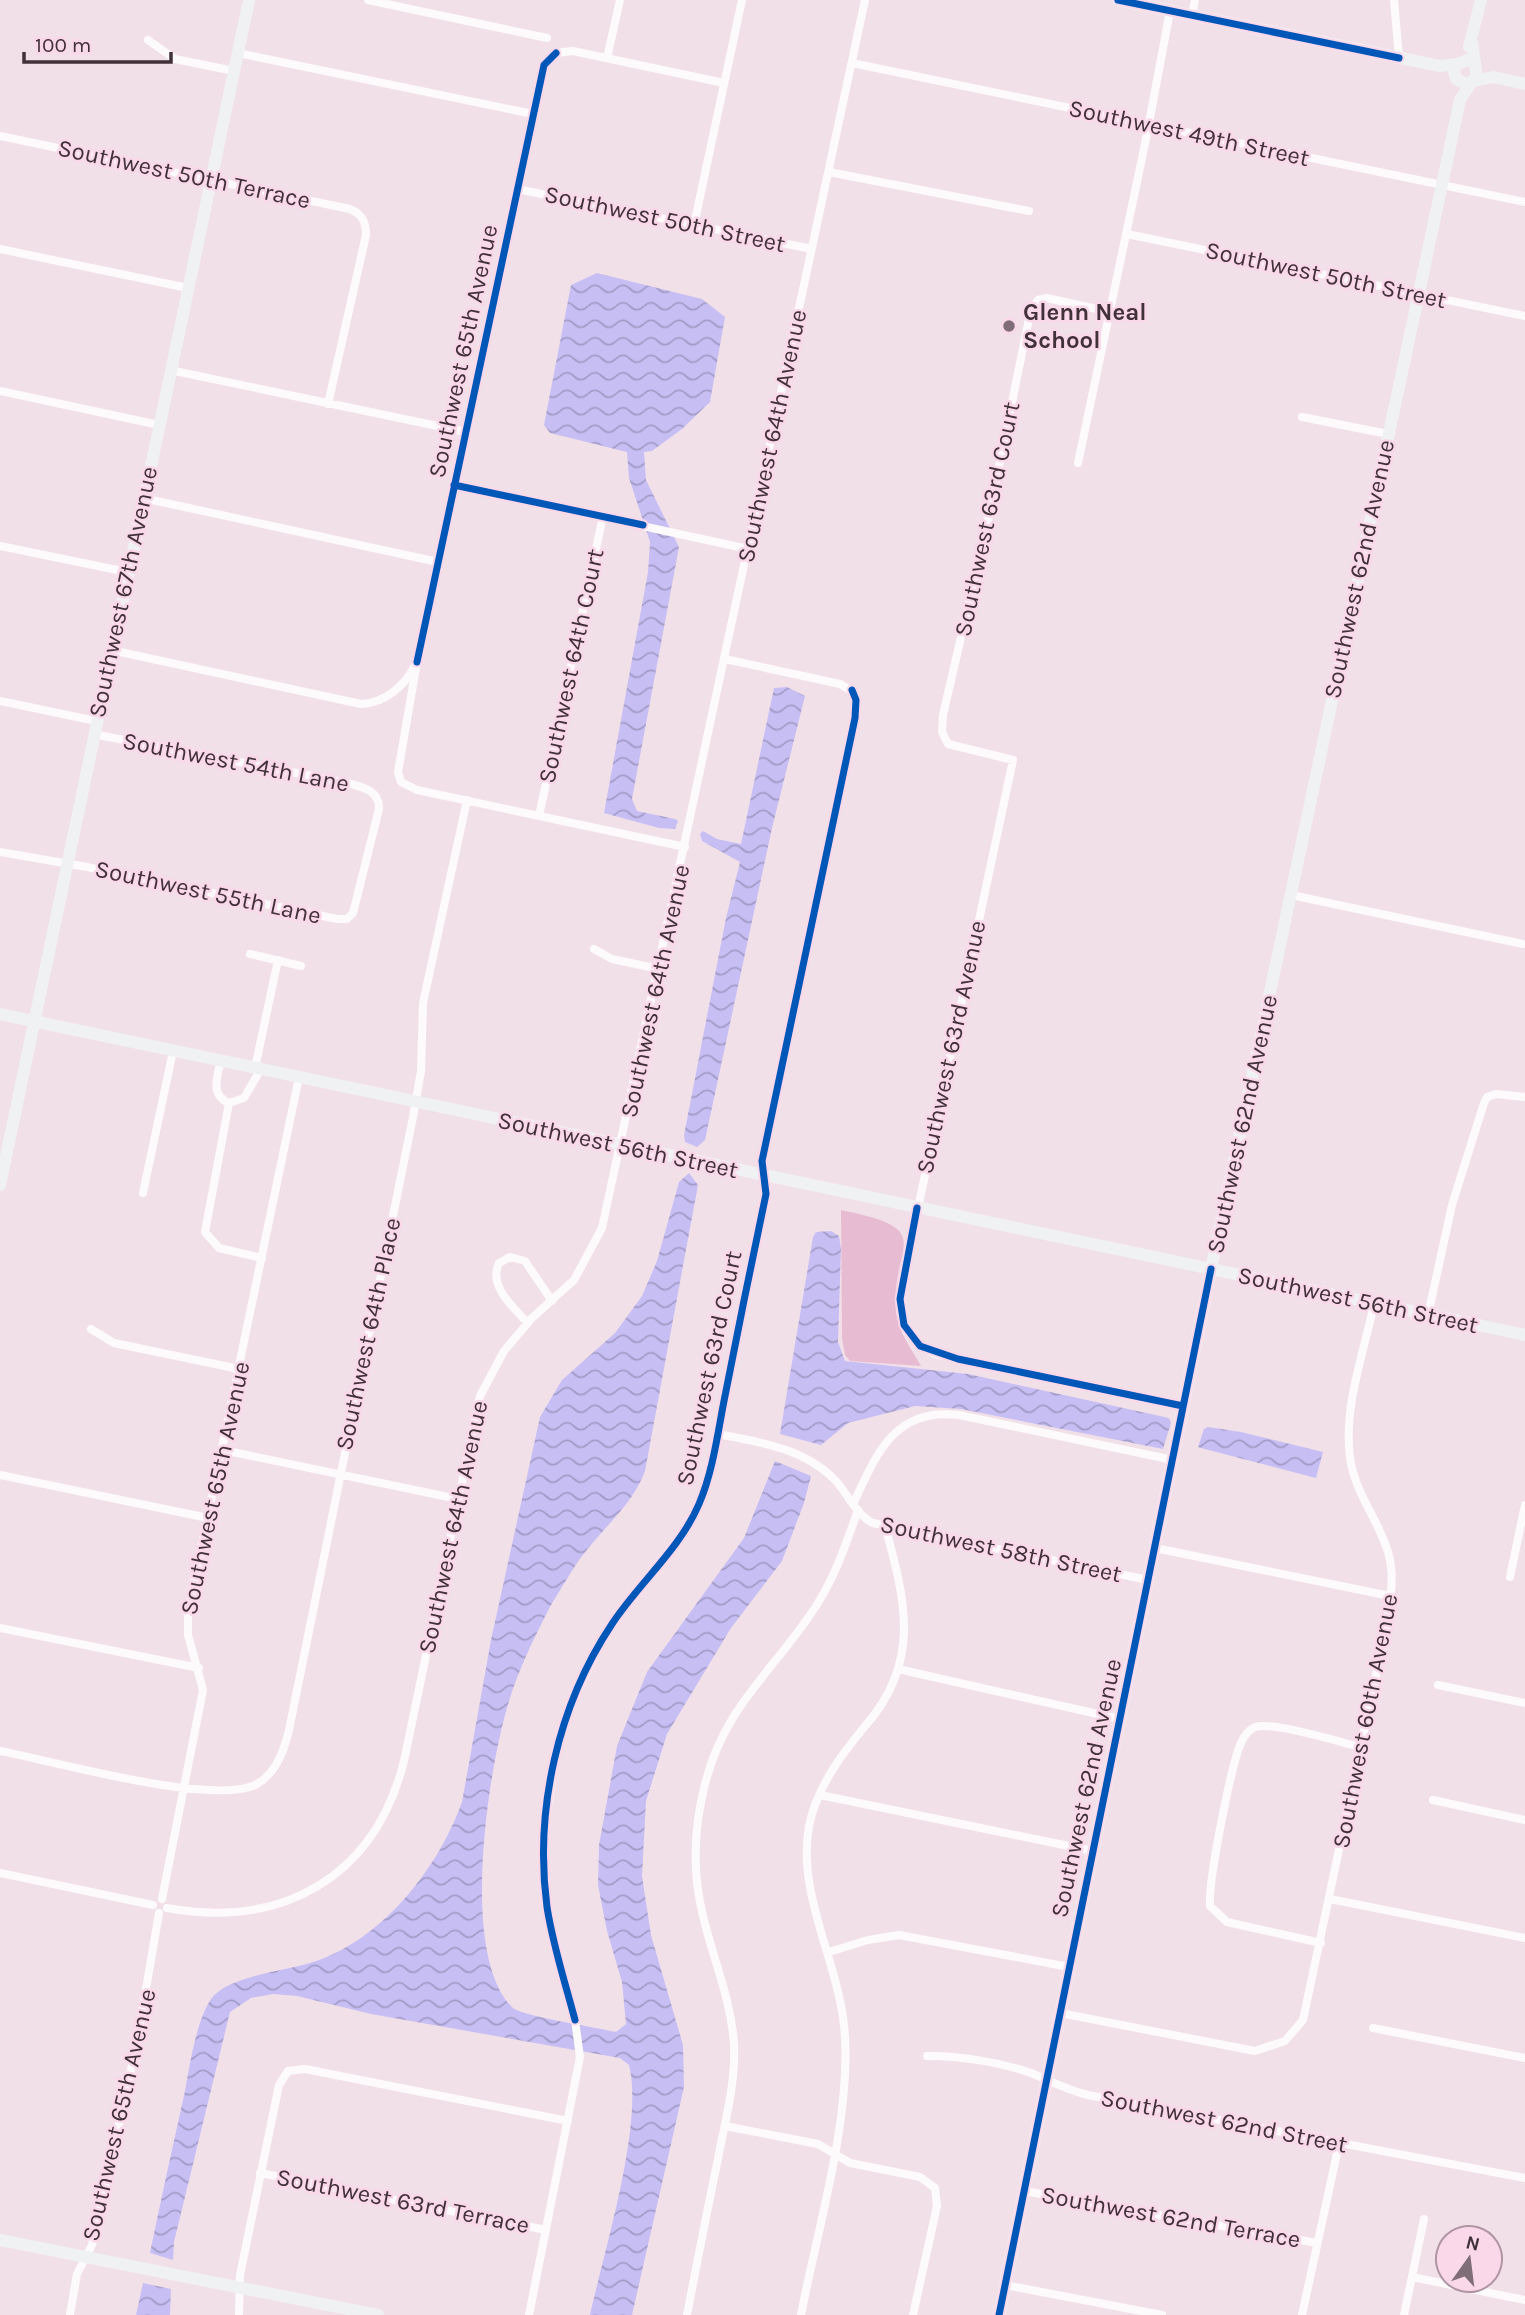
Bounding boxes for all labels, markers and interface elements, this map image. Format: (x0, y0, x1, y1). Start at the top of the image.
scale bar (24, 21, 172, 65)
text: 100 m (35, 33, 92, 57)
street label: Southwest 49th Street (1066, 94, 1312, 172)
street label: Southwest 50th Terrace (55, 134, 313, 214)
street label: Southwest 50th Street (542, 180, 788, 258)
street label: Southwest 65th Avenue (422, 222, 504, 480)
street label: Southwest 50th Street (1203, 236, 1449, 314)
place label: Glenn Neal School (1023, 298, 1147, 354)
street label: Southwest 64th Avenue (731, 307, 813, 565)
marker: Glenn Neal School (1001, 318, 1017, 334)
street label: Southwest 63rd Court (948, 399, 1026, 639)
street label: Southwest 62nd Avenue (1318, 437, 1400, 701)
street label: Southwest 67th Avenue (83, 464, 163, 720)
street label: Southwest 64th Court (532, 546, 610, 786)
street label: Southwest 54th Lane (120, 726, 352, 798)
street label: Southwest 55th Lane (92, 854, 324, 930)
street label: Southwest 64th Avenue (614, 862, 696, 1120)
street label: Southwest 63rd Avenue (910, 918, 992, 1176)
street label: Southwest 62nd Avenue (1201, 992, 1283, 1256)
street label: Southwest 56th Street (495, 1106, 741, 1184)
street label: Southwest 64th Place (330, 1215, 406, 1453)
street label: Southwest 63rd Court (670, 1248, 748, 1488)
street label: Southwest 56th Street (1235, 1261, 1481, 1339)
street label: Southwest 65th Avenue (174, 1359, 256, 1617)
street label: Southwest 64th Avenue (412, 1398, 494, 1656)
street label: Southwest 58th Street (878, 1510, 1124, 1588)
street label: Southwest 60th Avenue (1327, 1591, 1403, 1851)
street label: Southwest 62nd Avenue (1045, 1656, 1127, 1920)
street label: Southwest 65th Avenue (76, 1986, 162, 2244)
street label: Southwest 62nd Street (1098, 2083, 1350, 2159)
street label: Southwest 63rd Terrace (274, 2163, 532, 2239)
street label: Southwest 62nd Terrace (1039, 2180, 1303, 2254)
north arrow (1434, 2224, 1504, 2294)
text: N (1464, 2231, 1482, 2256)

